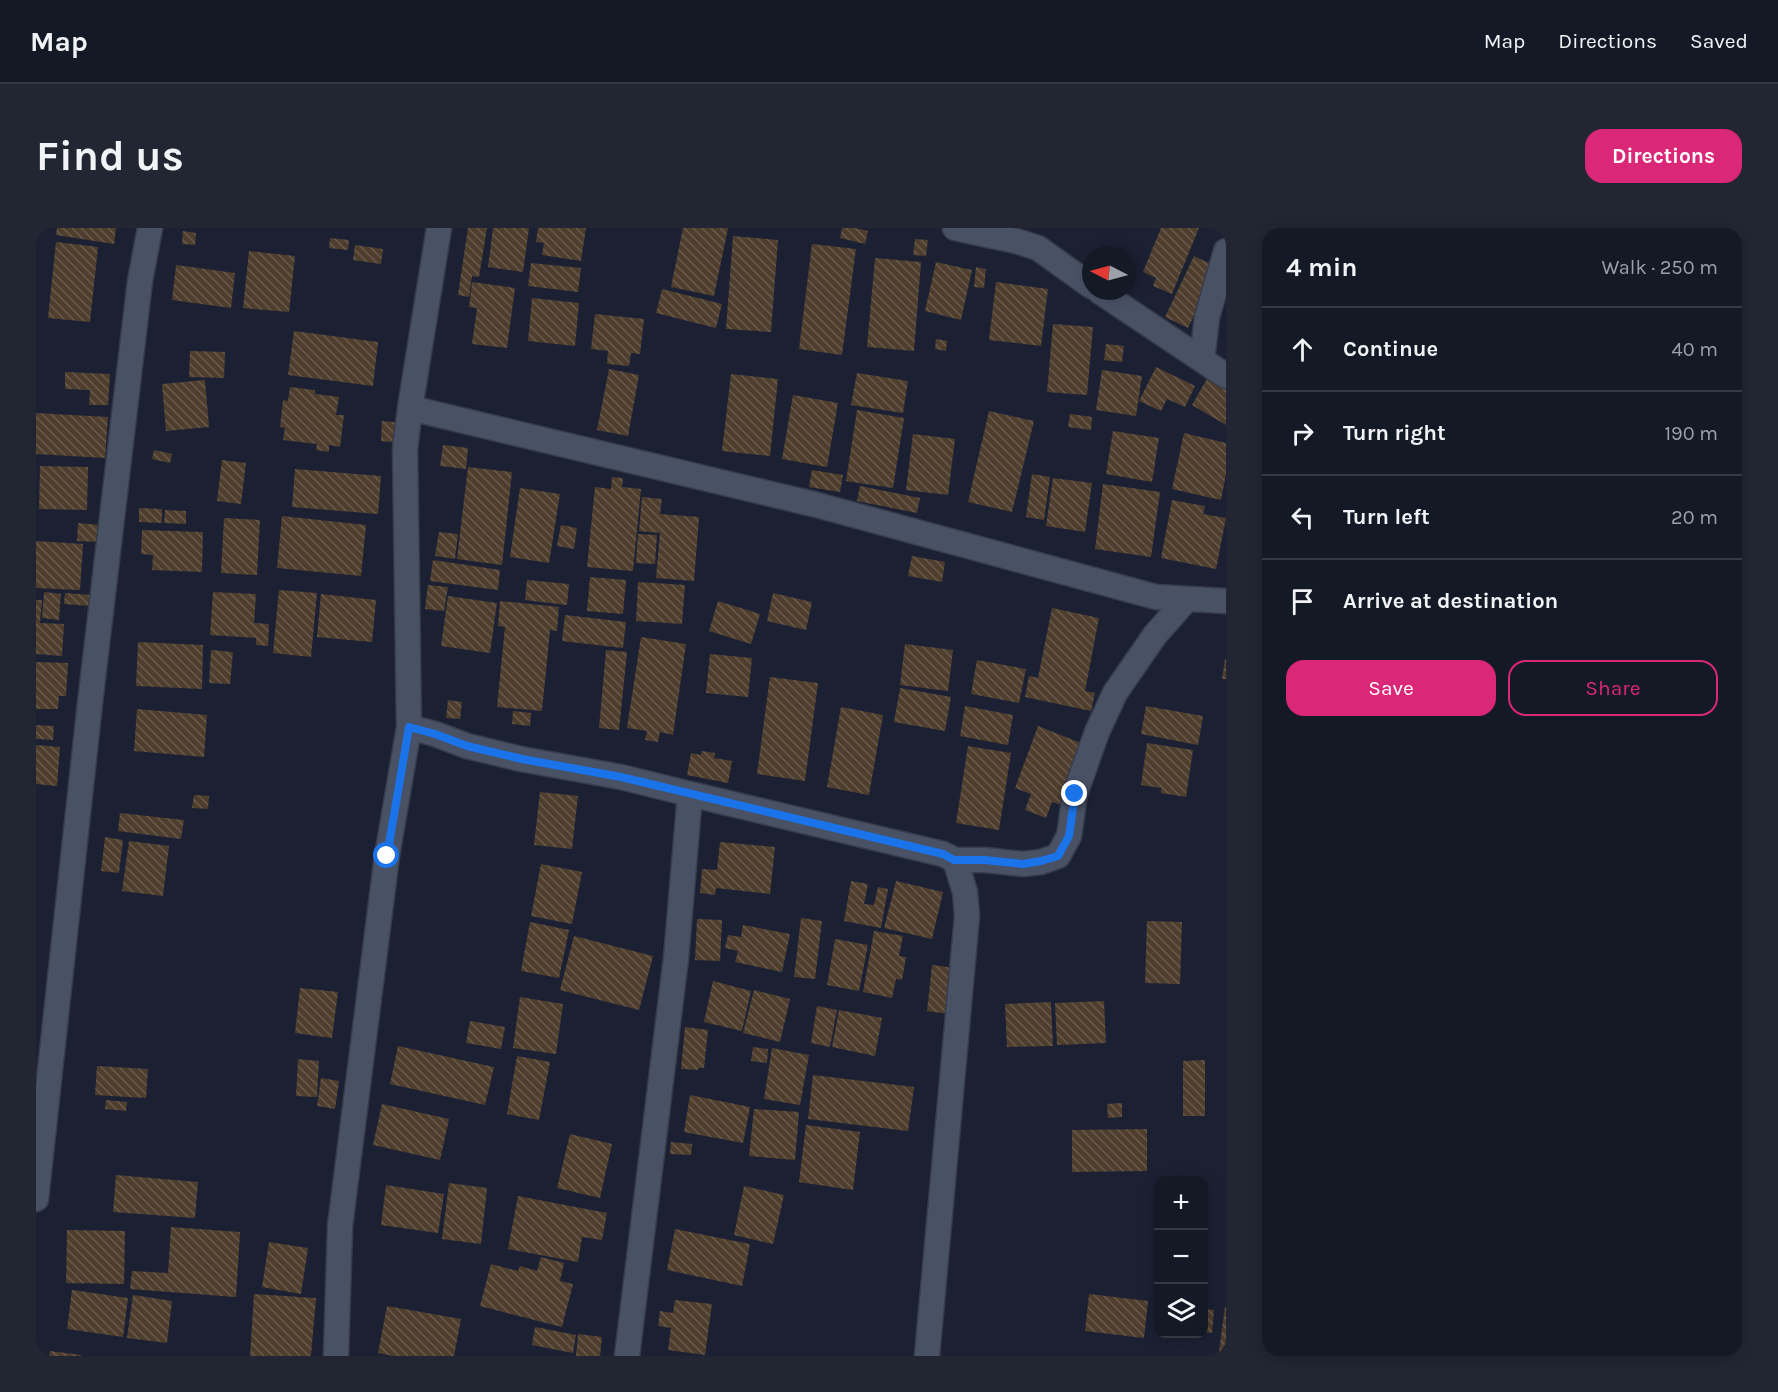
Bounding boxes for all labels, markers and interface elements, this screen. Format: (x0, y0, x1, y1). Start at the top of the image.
text: Map (30, 25, 88, 58)
text: Map (1484, 29, 1525, 53)
text: Directions (1558, 29, 1657, 53)
text: Saved (1690, 29, 1748, 53)
button: Directions (1585, 129, 1742, 183)
text: Find us (36, 131, 184, 181)
north arrow (1082, 246, 1136, 300)
text: 4 min (1286, 252, 1357, 283)
text: Walk · 250 m (1602, 256, 1718, 279)
icon: ahead (1286, 333, 1319, 366)
text: Continue (1343, 336, 1438, 362)
text: 40 m (1672, 338, 1718, 361)
icon: right (1286, 417, 1319, 450)
text: Turn right (1343, 420, 1446, 446)
text: 190 m (1664, 422, 1718, 445)
icon: left (1286, 501, 1319, 534)
text: Turn left (1343, 504, 1430, 530)
text: 20 m (1671, 506, 1718, 529)
icon: arrive (1286, 585, 1319, 618)
text: Arrive at destination (1343, 588, 1558, 614)
button: Save (1286, 660, 1496, 716)
button: Share (1508, 660, 1718, 716)
route end (1061, 780, 1087, 806)
route start (373, 842, 399, 868)
map controls (1154, 1176, 1208, 1338)
button: + (1154, 1176, 1208, 1230)
button: − (1154, 1230, 1208, 1284)
button: layers (1154, 1284, 1208, 1338)

